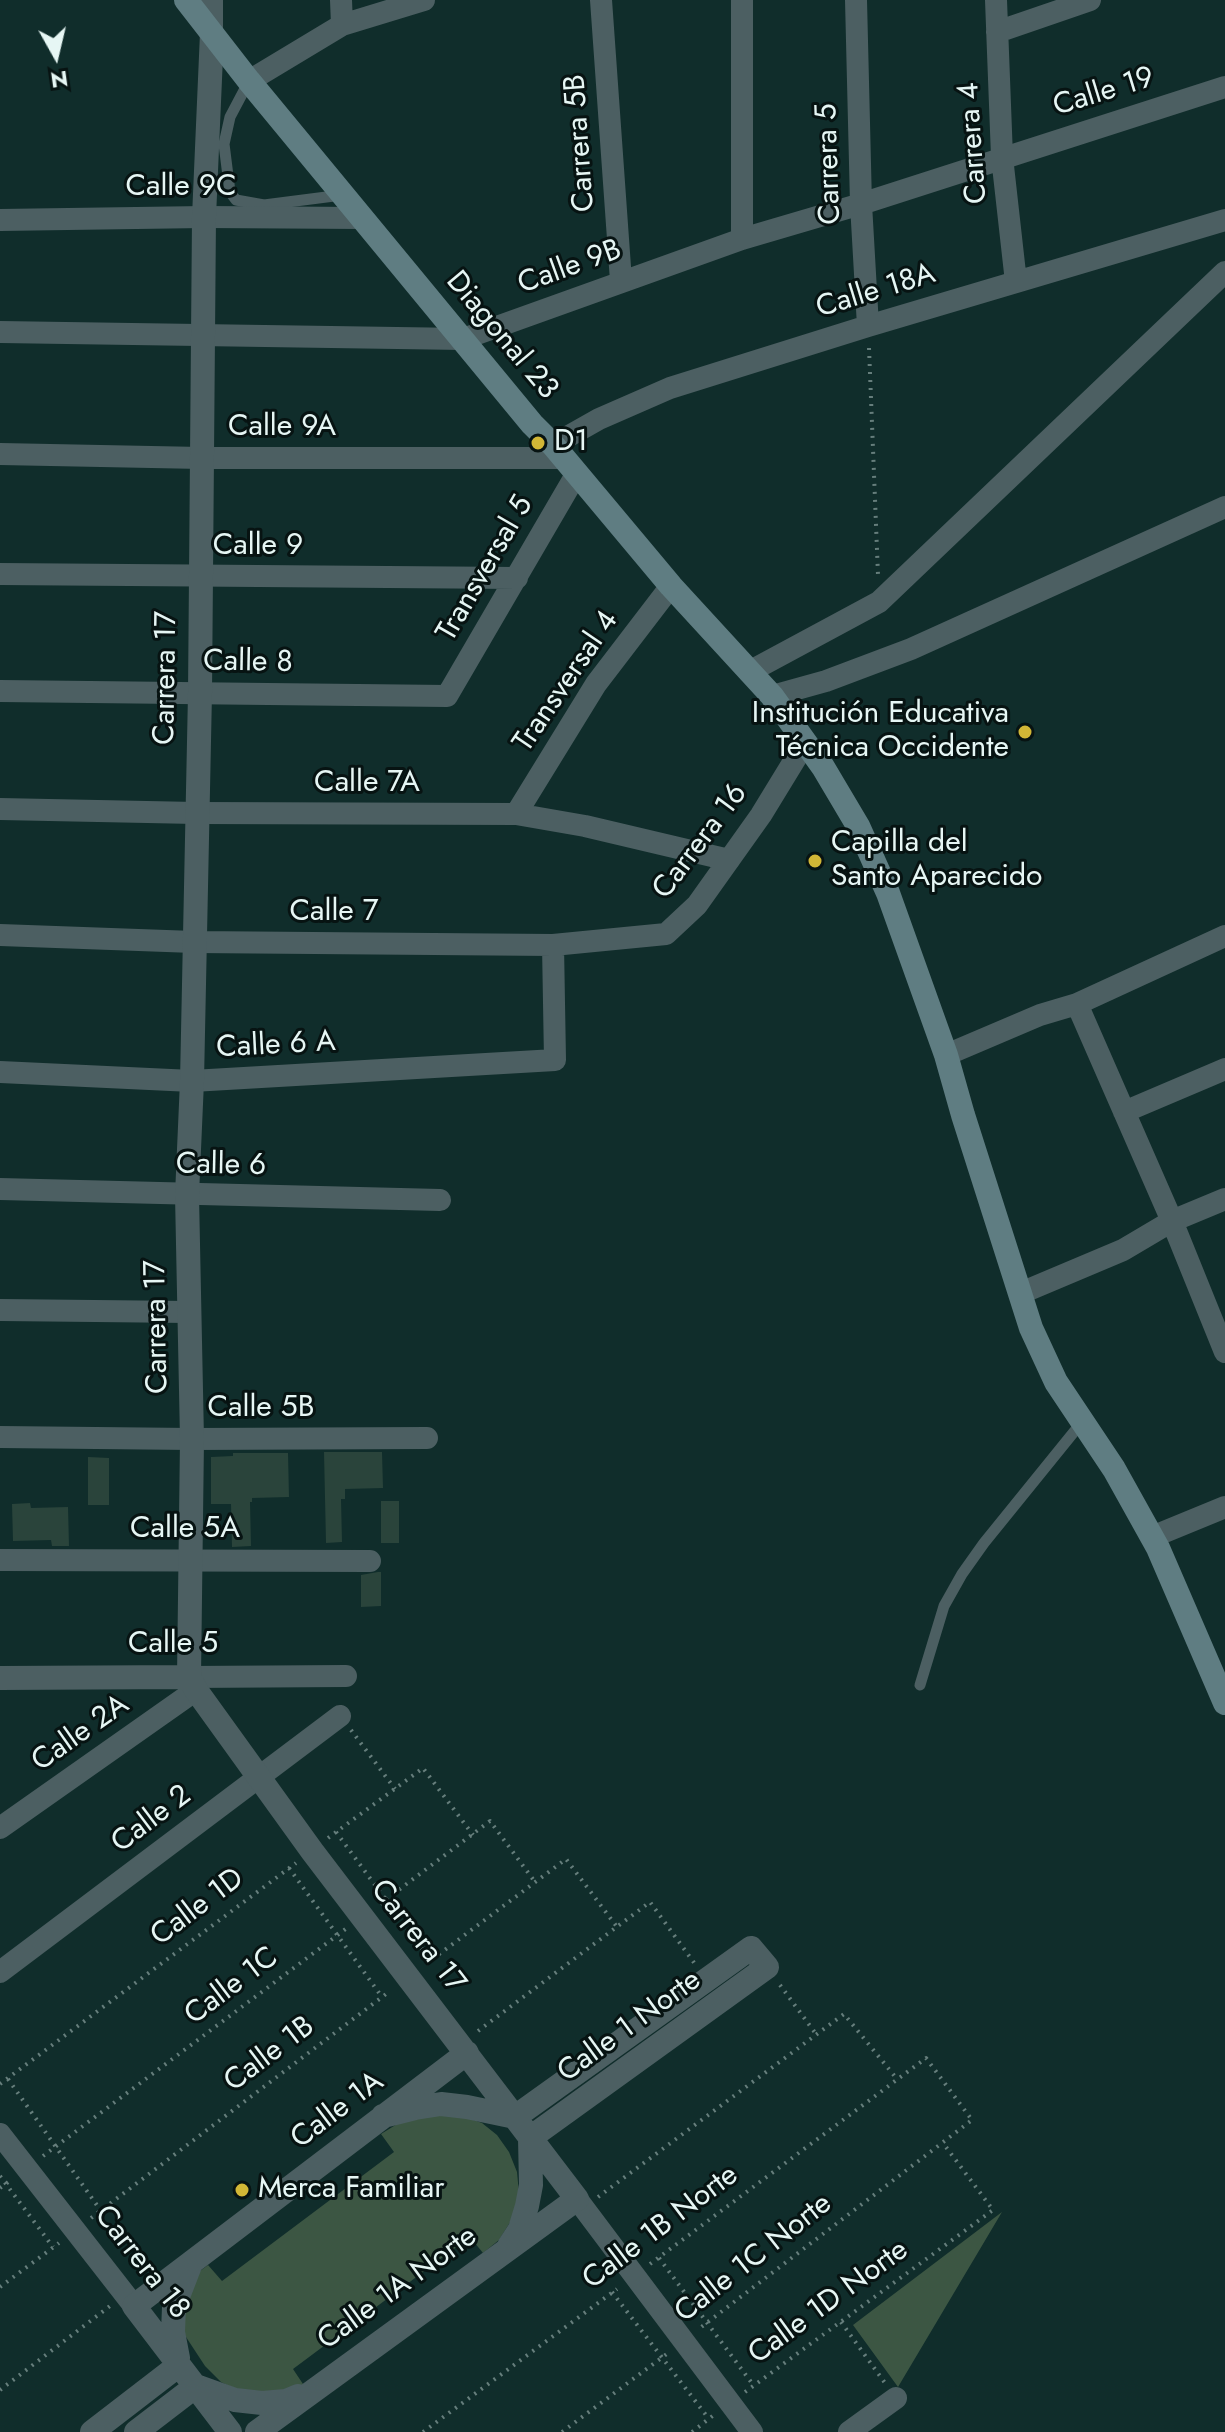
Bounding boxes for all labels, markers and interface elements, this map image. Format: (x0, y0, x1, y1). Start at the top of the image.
north arrow (16, 16, 96, 96)
street label: Calle 19 (1049, 61, 1159, 125)
text: N (48, 63, 70, 97)
street label: Carrera 5B (558, 73, 604, 213)
street label: Carrera 4 (952, 81, 996, 205)
street label: Carrera 5 (810, 103, 850, 225)
street label: Calle 9C (125, 170, 237, 206)
street label: Calle 9B (513, 233, 627, 303)
street label: Calle 18A (812, 257, 940, 327)
street label: Diagonal 23 (437, 265, 565, 407)
street label: Calle 9A (228, 410, 336, 446)
place label: D1 (554, 425, 588, 461)
marker: D1 (529, 434, 547, 452)
street label: Transversal 5 (430, 490, 542, 648)
street label: Calle 9 (213, 529, 303, 565)
street label: Transversal 4 (507, 605, 627, 759)
street label: Carrera 17 (148, 611, 186, 745)
street label: Calle 8 (203, 644, 293, 682)
place label: Institución Educativa Técnica Occidente (752, 697, 1009, 768)
marker: Institución Educativa Técnica Occidente (1016, 723, 1034, 741)
street label: Calle 7A (314, 766, 420, 802)
street label: Carrera 16 (646, 777, 756, 907)
place label: Capilla del Santo Aparecido (831, 826, 1042, 896)
marker: Capilla del Santo Aparecido (806, 852, 824, 870)
street label: Calle 7 (290, 895, 378, 931)
street label: Calle 6 A (215, 1025, 337, 1067)
street label: Calle 6 (175, 1147, 267, 1185)
street label: Carrera 17 (139, 1260, 177, 1394)
street label: Calle 5B (208, 1391, 314, 1427)
street label: Calle 5A (130, 1512, 240, 1548)
street label: Calle 5 (128, 1627, 218, 1663)
street label: Calle 2A (26, 1688, 136, 1780)
street label: Calle 2 (105, 1778, 199, 1862)
street label: Calle 1D (144, 1861, 252, 1955)
street label: Carrera 17 (362, 1873, 472, 2001)
street label: Calle 1C (178, 1940, 286, 2034)
street label: Calle 1 Norte (551, 1963, 709, 2091)
street label: Calle 1B (218, 2009, 322, 2101)
street label: Calle 1A (285, 2065, 391, 2157)
street label: Calle 1B Norte (576, 2158, 746, 2298)
place label: Merca Familiar (258, 2172, 445, 2208)
marker: Merca Familiar (233, 2181, 251, 2199)
street label: Calle 1C Norte (669, 2187, 839, 2331)
street label: Carrera 18 (86, 2199, 196, 2327)
street label: Calle 1A Norte (311, 2219, 485, 2359)
street label: Calle 1D Norte (742, 2233, 916, 2373)

